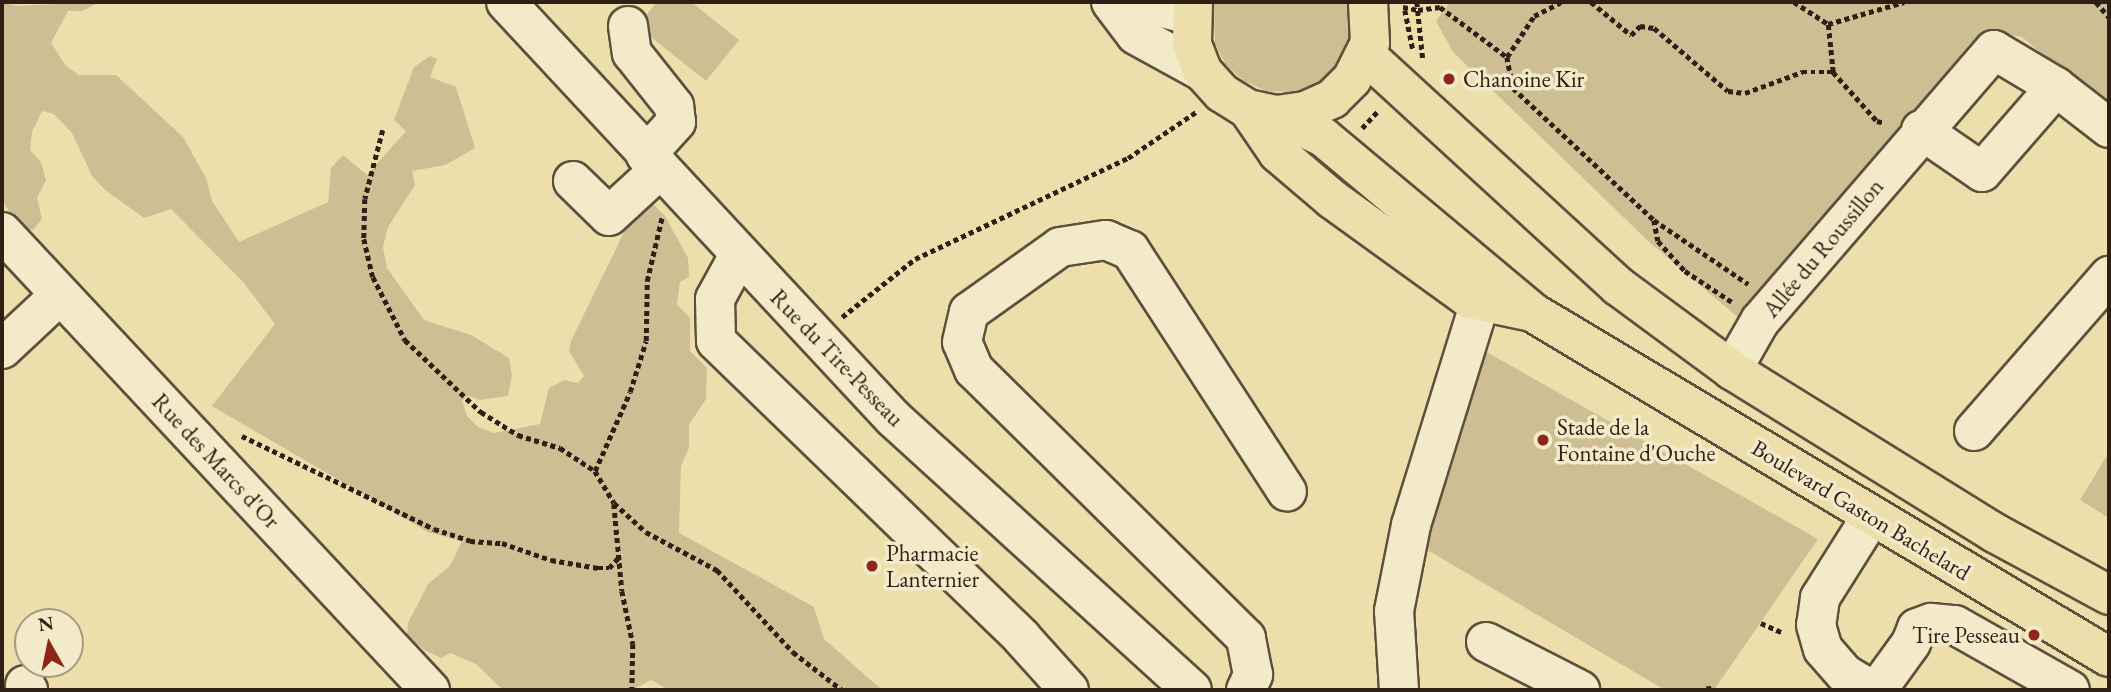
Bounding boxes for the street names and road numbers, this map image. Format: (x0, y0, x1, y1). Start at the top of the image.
street label: Allée du Roussillon (1757, 173, 1889, 323)
street label: Rue du Tire-Pesseau (765, 284, 909, 432)
street label: Rue des Marcs d'Or (146, 388, 286, 534)
street label: Boulevard Gaston Bachelard (1747, 434, 1975, 586)

